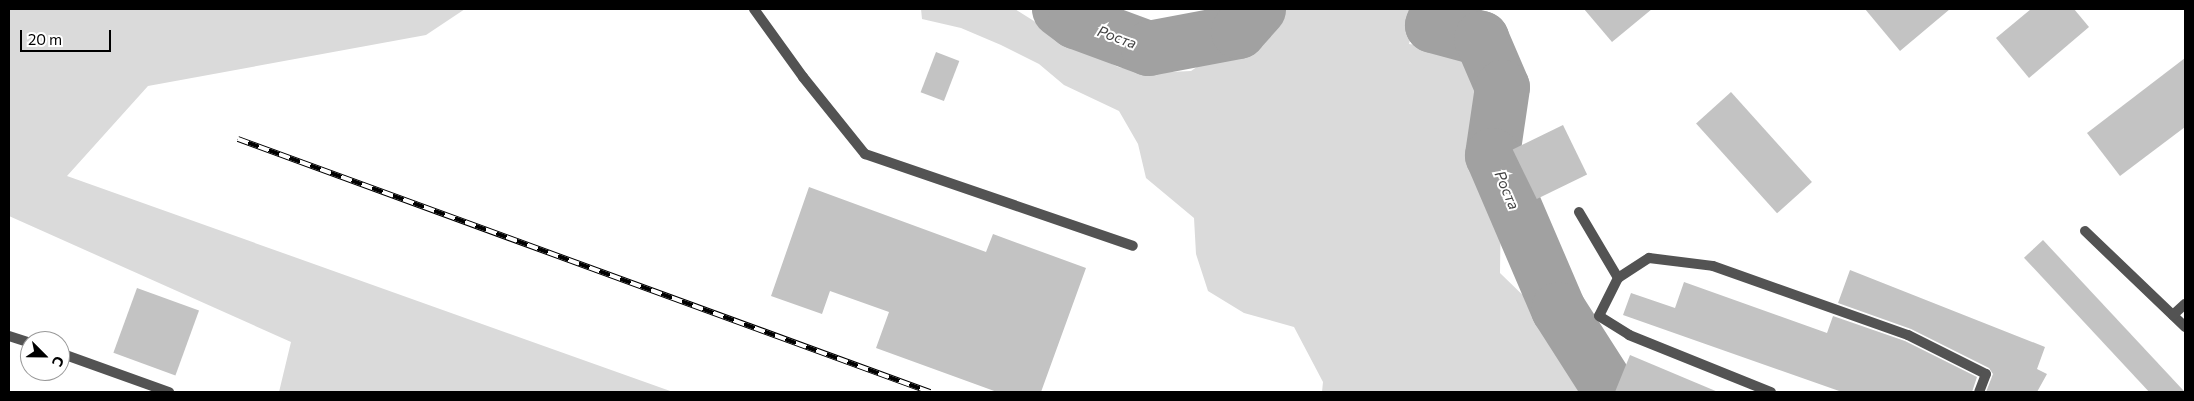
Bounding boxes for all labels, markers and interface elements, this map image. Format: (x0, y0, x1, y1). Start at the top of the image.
scale bar (22, 20, 114, 52)
water label: Роста (1095, 22, 1139, 52)
text: 20 m (28, 30, 62, 48)
water label: Роста (1491, 168, 1523, 212)
north arrow (20, 331, 70, 381)
text: С (49, 354, 68, 369)

